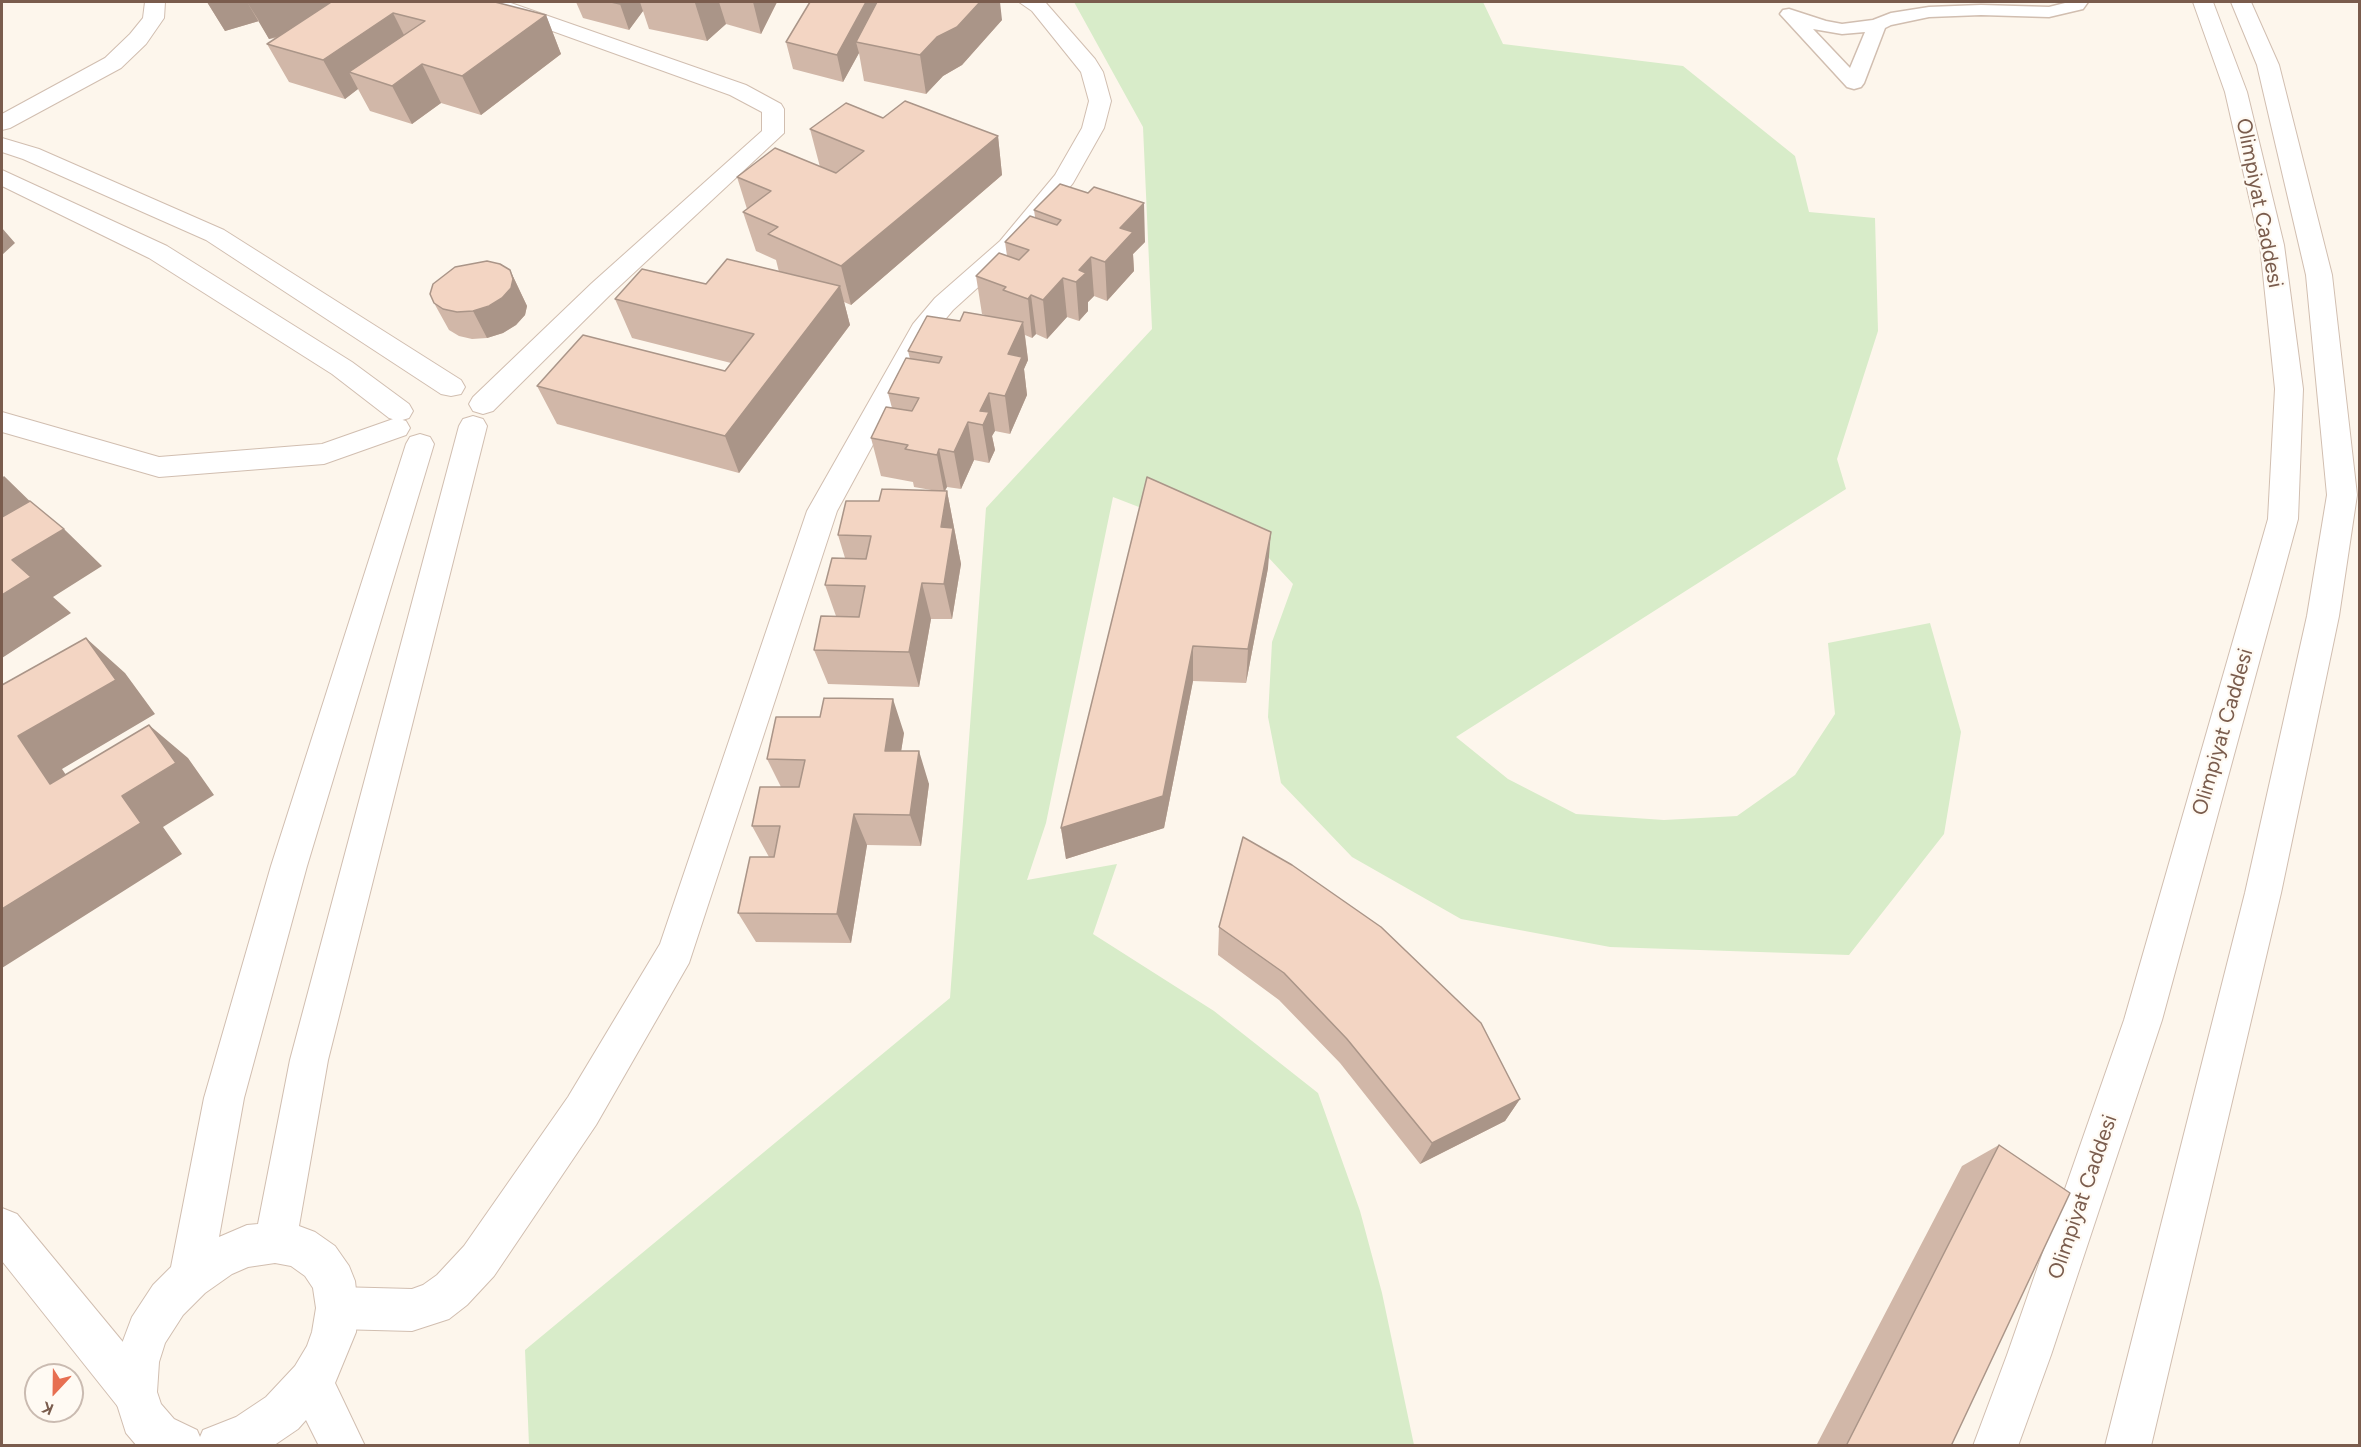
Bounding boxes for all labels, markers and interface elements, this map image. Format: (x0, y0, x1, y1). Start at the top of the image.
street label: Olimpiyat Caddesi (2230, 116, 2288, 290)
street label: Olimpiyat Caddesi (2187, 646, 2259, 818)
street label: Olimpiyat Caddesi (2043, 1112, 2123, 1282)
north arrow (24, 1363, 84, 1423)
text: K (39, 1397, 56, 1419)

